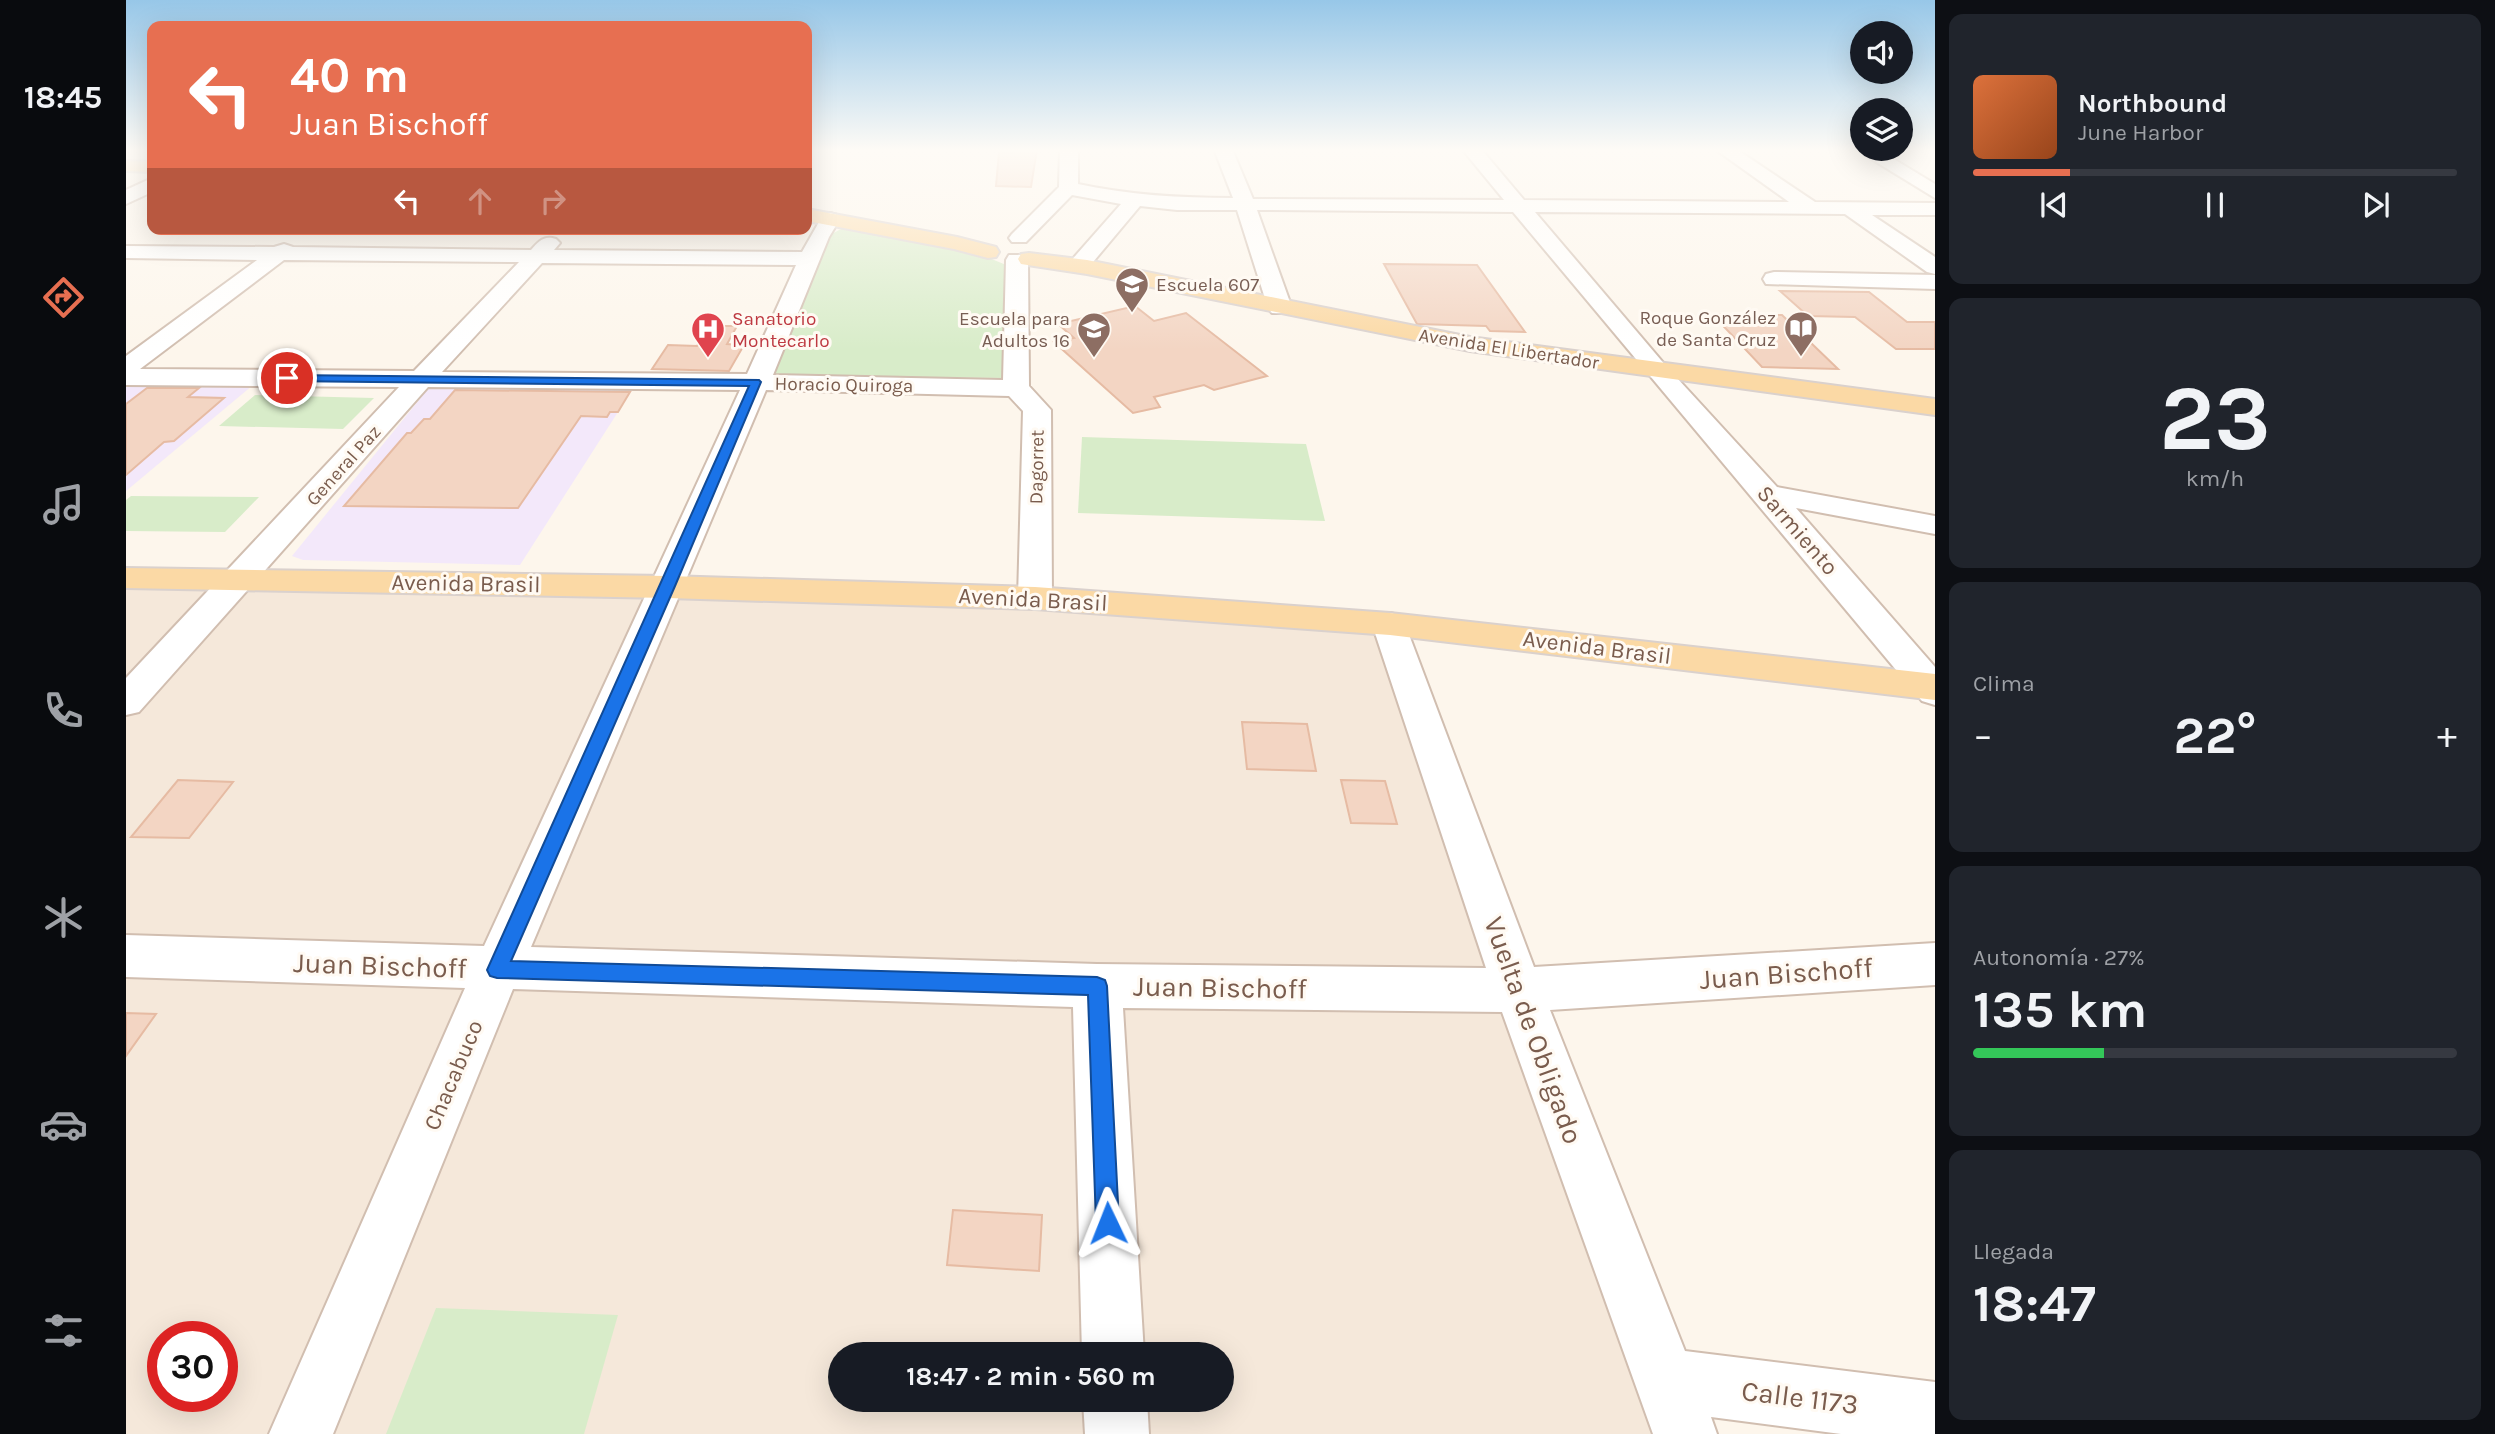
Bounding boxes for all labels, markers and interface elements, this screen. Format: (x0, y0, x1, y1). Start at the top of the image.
map controls (1850, 21, 1913, 161)
button: sound (1850, 21, 1913, 84)
text: 40 m (290, 47, 409, 104)
icon: left (175, 49, 266, 140)
text: 18:45 (24, 79, 102, 116)
text: Northbound (2078, 88, 2227, 119)
button: layers (1850, 98, 1913, 161)
text: Juan Bischoff (290, 106, 488, 143)
text: June Harbor (2078, 119, 2203, 146)
icon: left (388, 182, 426, 220)
icon: ahead (461, 182, 499, 220)
icon: right (534, 182, 572, 220)
icon: previous (2035, 186, 2073, 224)
icon: pause (2196, 186, 2234, 224)
icon: next (2357, 186, 2395, 224)
school or university icon: Escuela 607 (1113, 265, 1151, 314)
icon: directions (39, 273, 88, 322)
place label: Escuela 607 (1156, 274, 1259, 296)
place label: Roque González de Santa Cruz (1639, 307, 1776, 351)
place label: Sanatorio Montecarlo (732, 308, 830, 352)
place label: Escuela para Adultos 16 (959, 308, 1070, 352)
library icon: Roque González de Santa Cruz (1782, 309, 1820, 358)
hospital icon: Sanatorio Montecarlo (689, 310, 727, 359)
school or university icon: Escuela para Adultos 16 (1075, 310, 1113, 359)
street label: Avenida El Libertador (1417, 324, 1601, 374)
pin (257, 348, 317, 408)
icon: arrive (268, 359, 306, 397)
text: 23 (2159, 366, 2271, 472)
street label: Horacio Quiroga (774, 373, 914, 397)
street label: General Paz (302, 421, 385, 510)
street label: Dagorret (1025, 429, 1049, 505)
text: km/h (2186, 465, 2244, 492)
icon: music (39, 480, 88, 529)
street label: Sarmiento (1751, 480, 1844, 581)
street label: Avenida Brasil (391, 569, 541, 598)
street label: Avenida Brasil (958, 582, 1108, 617)
street label: Avenida Brasil (1521, 625, 1673, 670)
text: Clima (1973, 670, 2035, 697)
icon: phone (39, 686, 88, 735)
text: 22° (2173, 705, 2257, 766)
text: − (1973, 713, 1993, 758)
text: + (2437, 713, 2457, 758)
icon: climate (39, 893, 88, 942)
street label: Vuelta de Obligado (1477, 912, 1590, 1148)
text: Autonomía · 27% (1973, 944, 2145, 971)
street label: Juan Bischoff (293, 946, 468, 985)
street label: Juan Bischoff (1698, 951, 1874, 996)
street label: Juan Bischoff (1133, 969, 1307, 1006)
text: 135 km (1973, 979, 2147, 1040)
street label: Chacabuco (418, 1016, 489, 1134)
icon: car (39, 1100, 88, 1149)
position arrow (1071, 1186, 1145, 1260)
text: Llegada (1973, 1238, 2054, 1265)
text: 18:47 (1973, 1273, 2096, 1334)
icon: filters (39, 1306, 88, 1355)
speed limit sign: 30 (147, 1321, 238, 1412)
text: 18:47 · 2 min · 560 m (906, 1361, 1156, 1392)
street label: Calle 1173 (1740, 1374, 1860, 1421)

